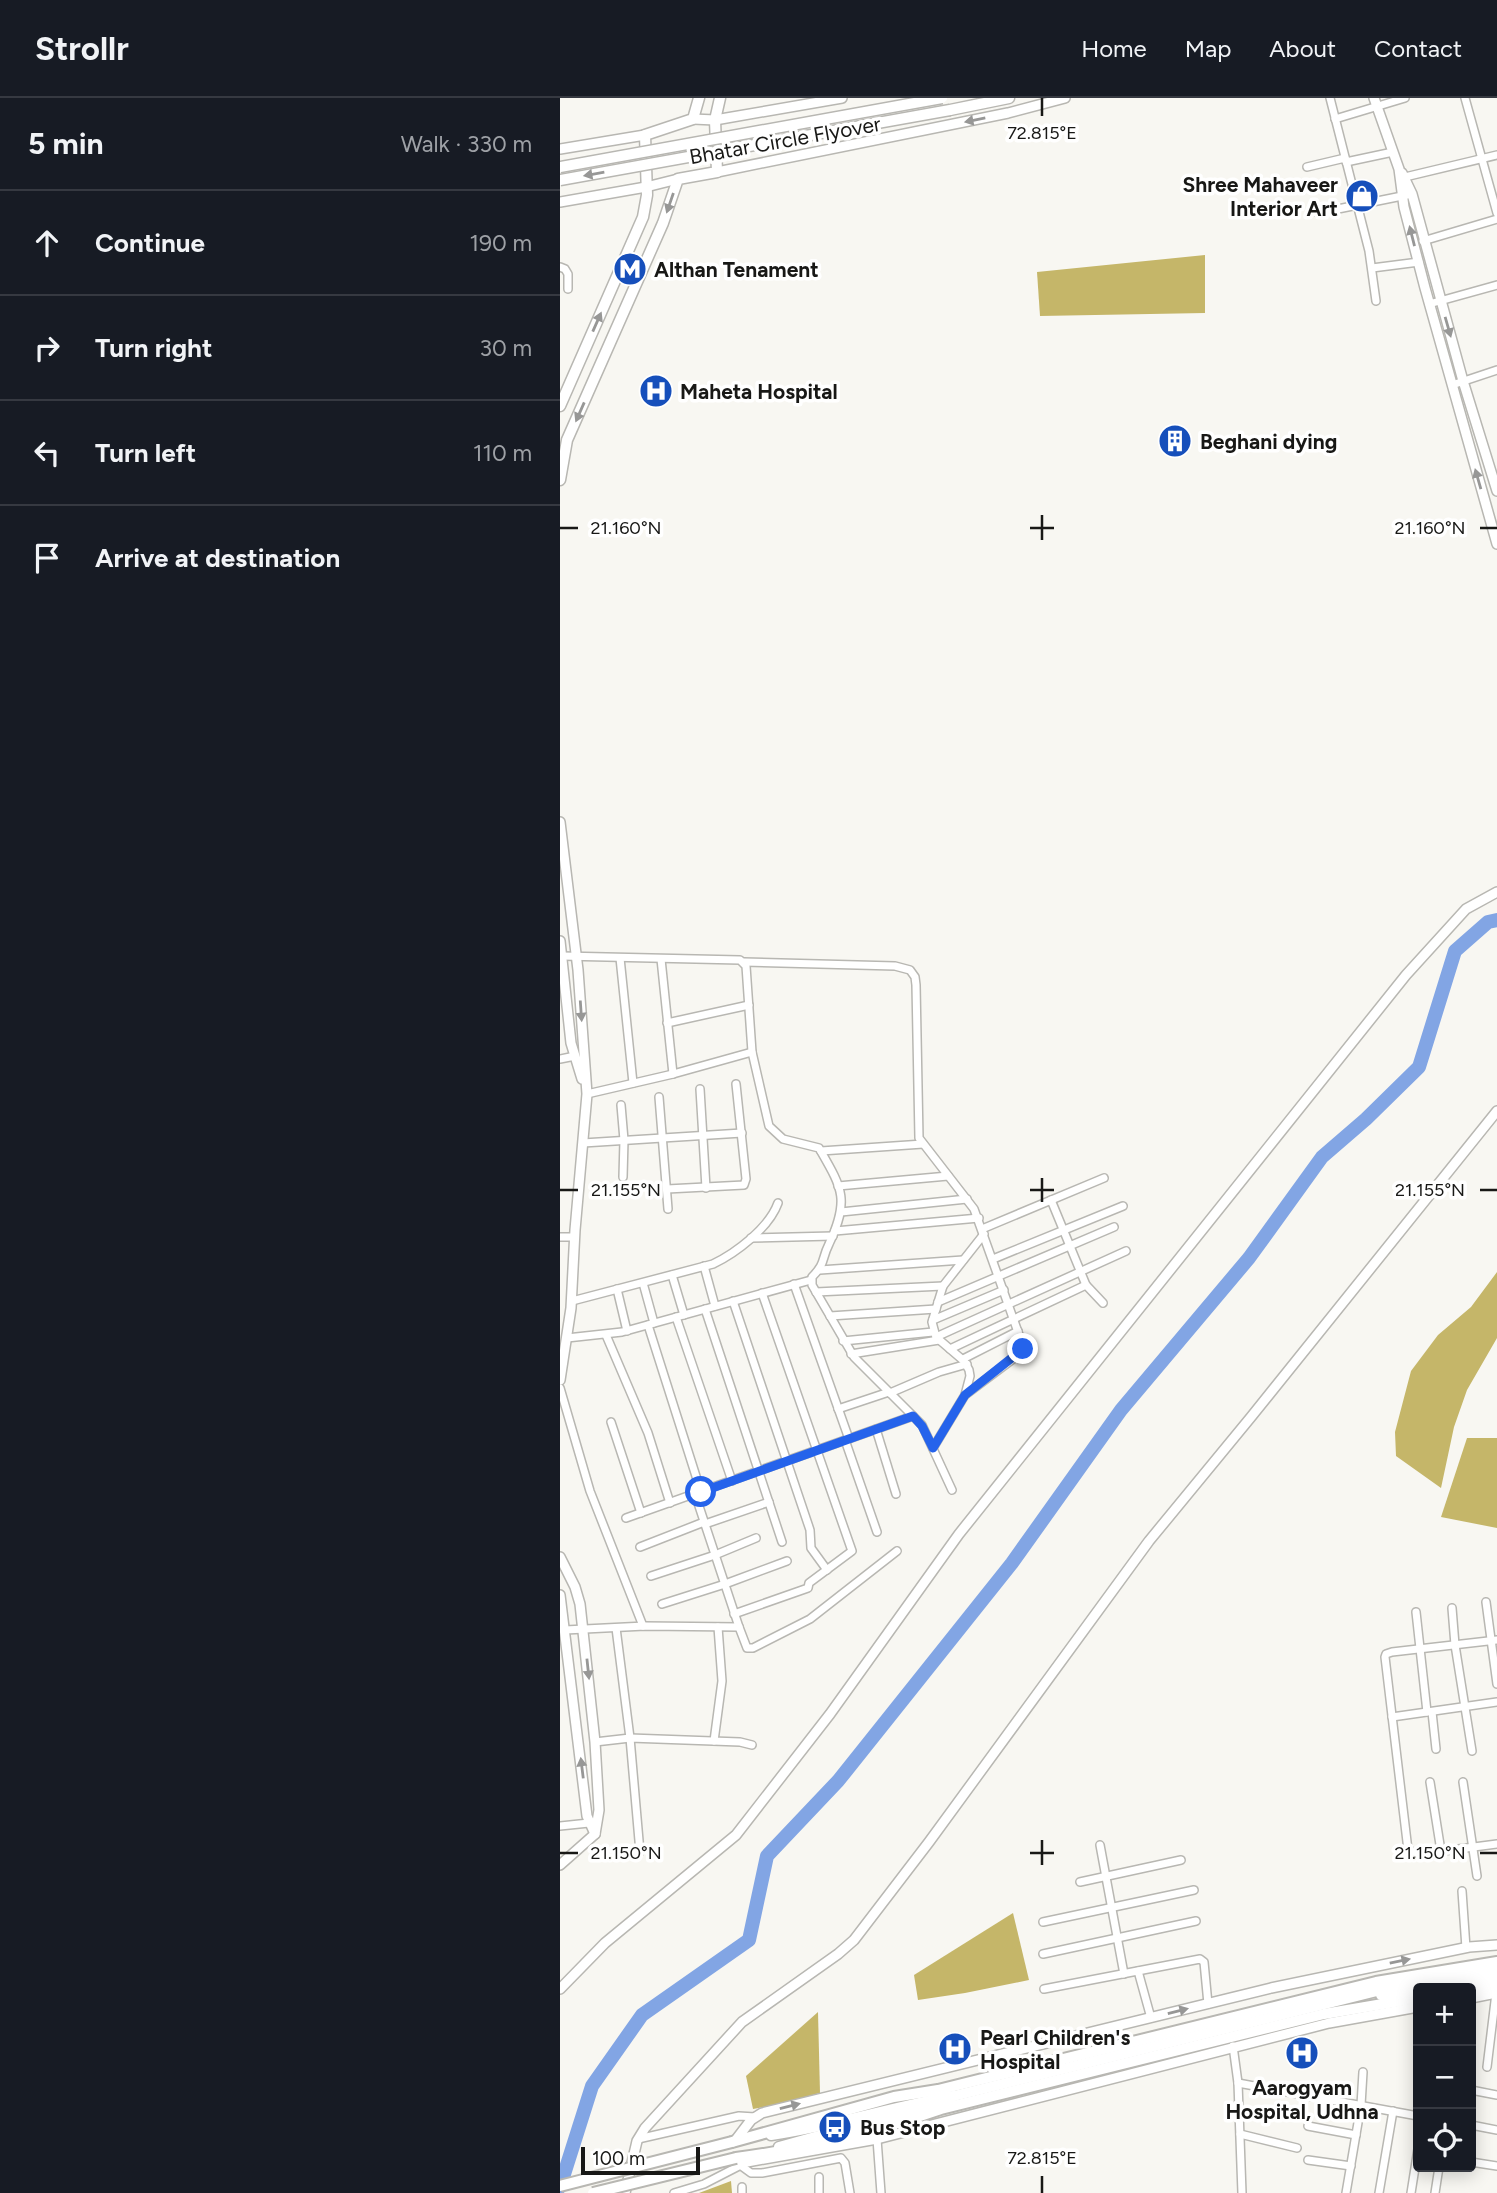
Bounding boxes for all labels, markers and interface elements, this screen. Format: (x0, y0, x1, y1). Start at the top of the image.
text: Strollr (35, 29, 129, 68)
text: Home (1081, 34, 1147, 63)
text: Map (1185, 34, 1231, 63)
text: About (1269, 34, 1336, 63)
text: Contact (1374, 34, 1462, 63)
street label: Bhatar Circle Flyover (687, 111, 883, 169)
one-way arrow (964, 115, 986, 126)
text: 72.815°E (1007, 122, 1077, 144)
text: 5 min (28, 125, 104, 162)
text: Walk · 330 m (401, 130, 532, 158)
one-way arrow (583, 169, 605, 180)
place label: Shree Mahaveer Interior Art (1182, 172, 1338, 221)
shop icon: Shree Mahaveer Interior Art (1343, 177, 1381, 215)
one-way arrow (664, 193, 675, 214)
icon: ahead (28, 224, 66, 262)
one-way arrow (1406, 225, 1417, 247)
text: Continue (95, 227, 205, 259)
text: 190 m (469, 229, 532, 257)
metro station icon: Althan Tenament (611, 250, 649, 288)
place label: Althan Tenament (654, 257, 819, 282)
one-way arrow (592, 311, 603, 332)
one-way arrow (1443, 317, 1453, 338)
icon: right (28, 329, 66, 367)
text: Turn right (95, 332, 212, 364)
text: 30 m (479, 334, 532, 362)
hospital icon: Maheta Hospital (637, 372, 675, 410)
place label: Maheta Hospital (680, 379, 838, 404)
one-way arrow (574, 402, 586, 422)
building icon: Beghani dying (1156, 422, 1194, 460)
place label: Beghani dying (1200, 429, 1337, 454)
icon: left (28, 434, 66, 472)
text: Turn left (95, 437, 196, 469)
text: 110 m (473, 439, 532, 467)
one-way arrow (1473, 468, 1483, 489)
text: 21.160°N (591, 517, 661, 539)
text: 21.160°N (1395, 517, 1465, 539)
icon: arrive (28, 539, 66, 577)
text: Arrive at destination (95, 542, 340, 574)
one-way arrow (576, 1001, 587, 1023)
text: 21.155°N (591, 1179, 661, 1201)
text: 21.155°N (1395, 1179, 1465, 1201)
route end (1007, 1333, 1038, 1364)
route start (685, 1476, 716, 1507)
one-way arrow (582, 1658, 593, 1680)
one-way arrow (576, 1757, 587, 1779)
text: 21.150°N (590, 1842, 662, 1864)
text: 21.150°N (1394, 1842, 1466, 1864)
one-way arrow (1389, 1956, 1411, 1967)
map controls (1413, 1983, 1476, 2172)
button: + (1413, 1983, 1476, 2046)
one-way arrow (1167, 2005, 1189, 2016)
place label: Pearl Children's Hospital (980, 2025, 1130, 2074)
hospital icon: Pearl Children's Hospital (936, 2030, 974, 2068)
hospital icon: Aarogyam Hospital, Udhna (1283, 2034, 1321, 2072)
button: − (1413, 2046, 1476, 2109)
place label: Aarogyam Hospital, Udhna (1225, 2075, 1379, 2124)
one-way arrow (779, 2100, 801, 2111)
bus stop icon: Bus Stop (816, 2108, 854, 2146)
button: locate (1413, 2109, 1476, 2172)
place label: Bus Stop (860, 2115, 945, 2140)
scale bar (581, 2144, 700, 2176)
text: 100 m (592, 2147, 645, 2170)
text: 72.815°E (1007, 2147, 1077, 2169)

